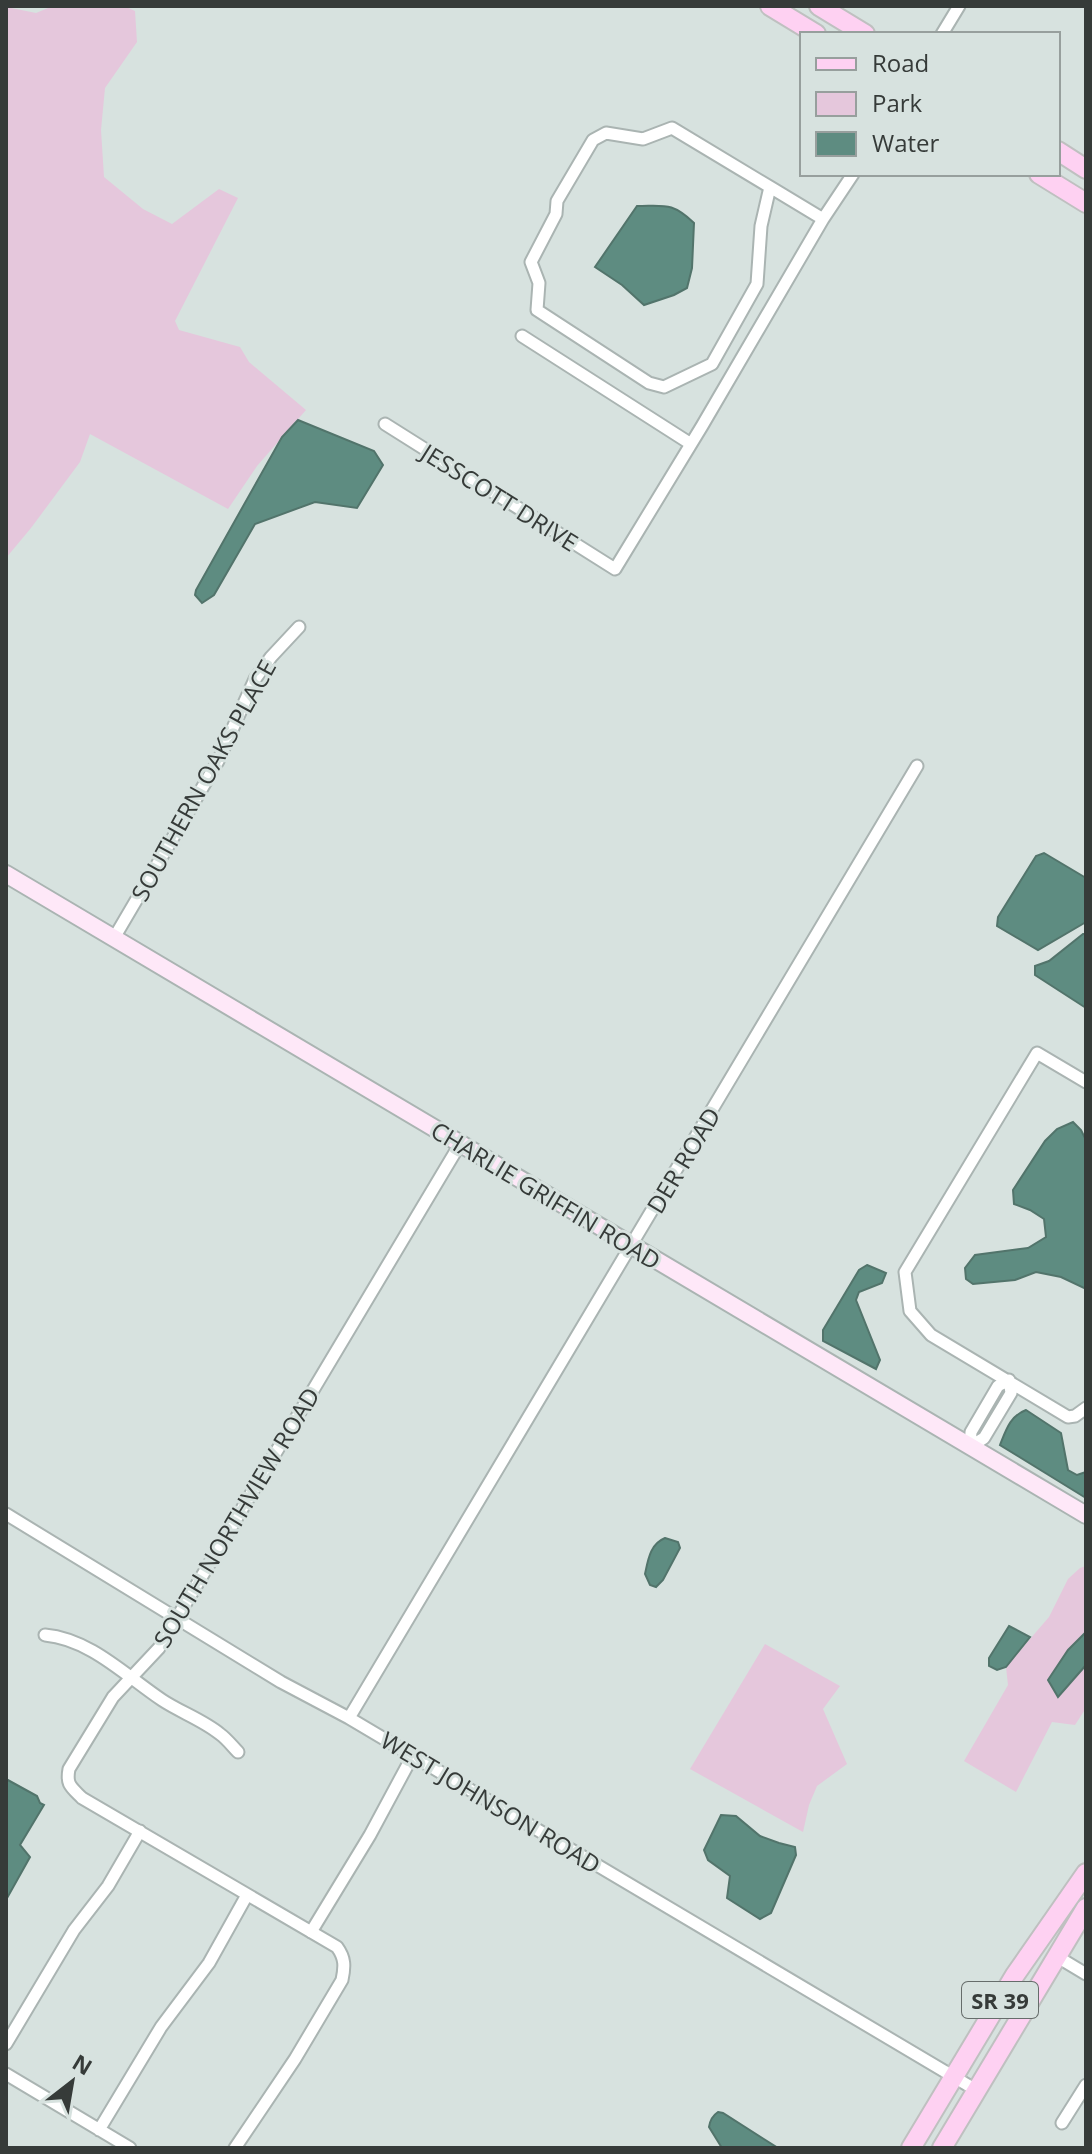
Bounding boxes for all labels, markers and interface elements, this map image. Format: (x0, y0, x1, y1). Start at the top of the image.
legend (800, 32, 1060, 176)
text: Road (872, 46, 929, 79)
text: Park (872, 86, 923, 119)
text: Water (872, 126, 940, 159)
street label: JESSCOTT DRIVE (414, 434, 585, 558)
street label: SOUTHERN OAKS PLACE (123, 653, 283, 907)
street label: DER ROAD (639, 1101, 727, 1219)
street label: CHARLIE GRIFFIN ROAD (425, 1113, 667, 1277)
street label: SOUTH NORTHVIEW ROAD (145, 1381, 327, 1653)
street label: WEST JOHNSON ROAD (375, 1723, 607, 1881)
road number: SR 39 (962, 1982, 1038, 2018)
north arrow (32, 2042, 112, 2122)
text: N (67, 2047, 98, 2081)

